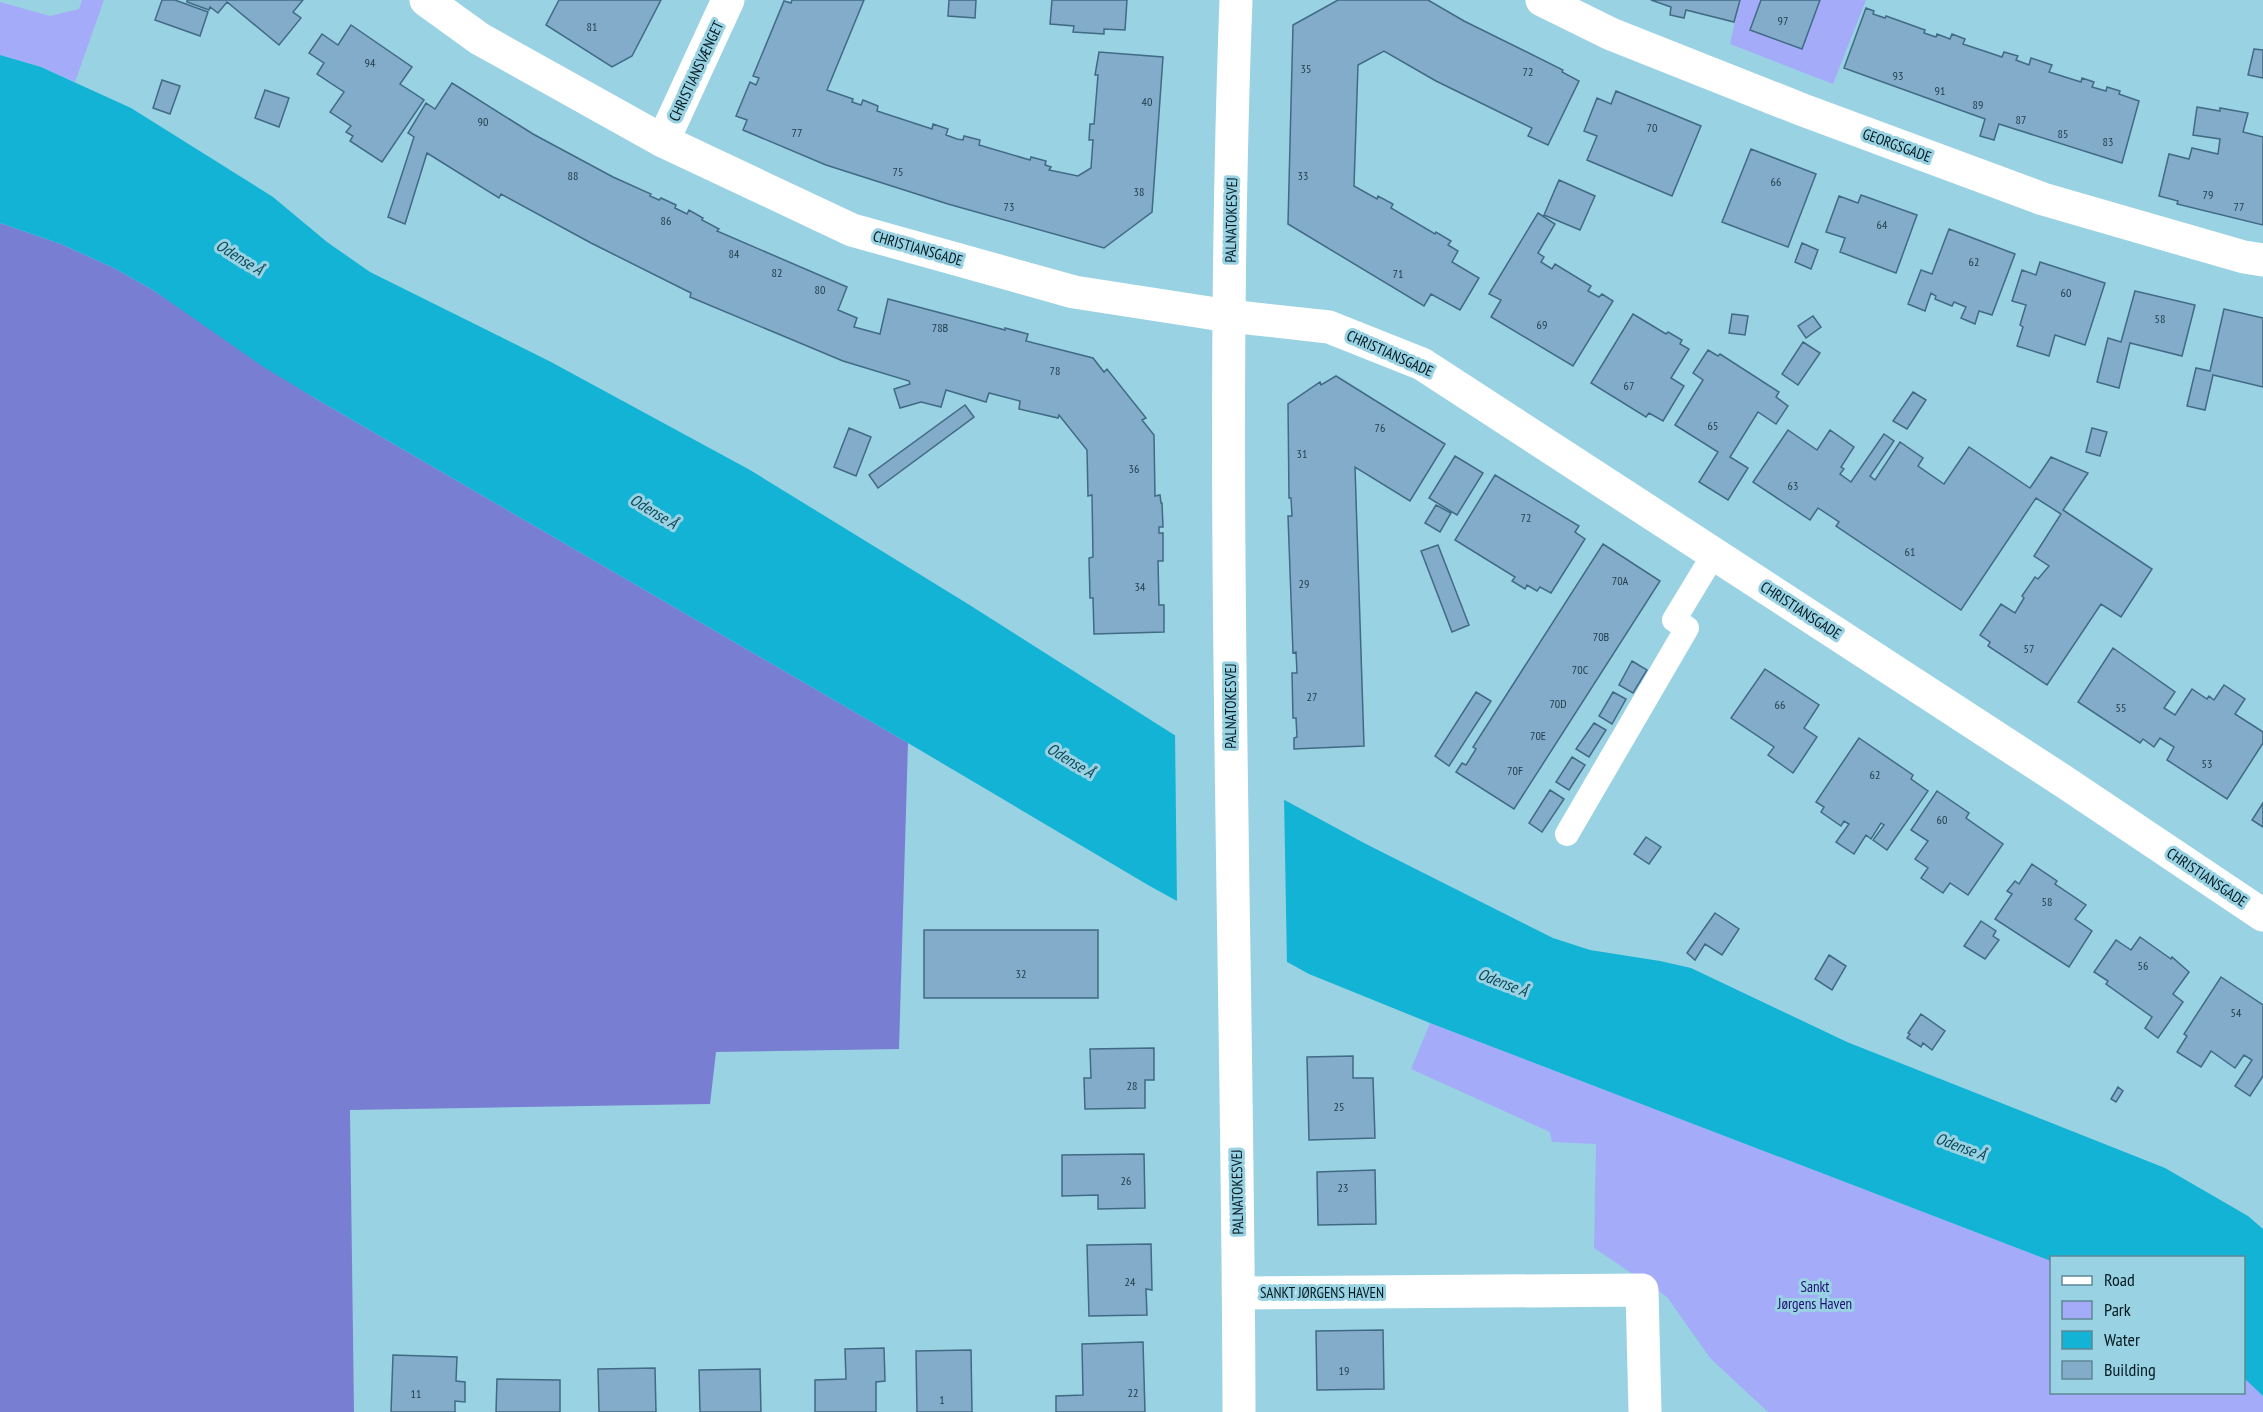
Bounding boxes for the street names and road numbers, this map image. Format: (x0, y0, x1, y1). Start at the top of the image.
street label: CHRISTIANSVÆNGET (664, 18, 728, 124)
street label: GEORGSGADE (1860, 124, 1934, 166)
street label: PALNATOKESVEJ (1221, 177, 1241, 263)
street label: CHRISTIANSGADE (871, 226, 965, 270)
street label: CHRISTIANSGADE (1344, 325, 1436, 381)
street label: CHRISTIANSGADE (1757, 577, 1845, 643)
street label: PALNATOKESVEJ (1221, 663, 1240, 749)
street label: CHRISTIANSGADE (2163, 843, 2251, 911)
street label: PALNATOKESVEJ (1227, 1149, 1247, 1235)
street label: SANKT JØRGENS HAVEN (1260, 1283, 1384, 1302)

